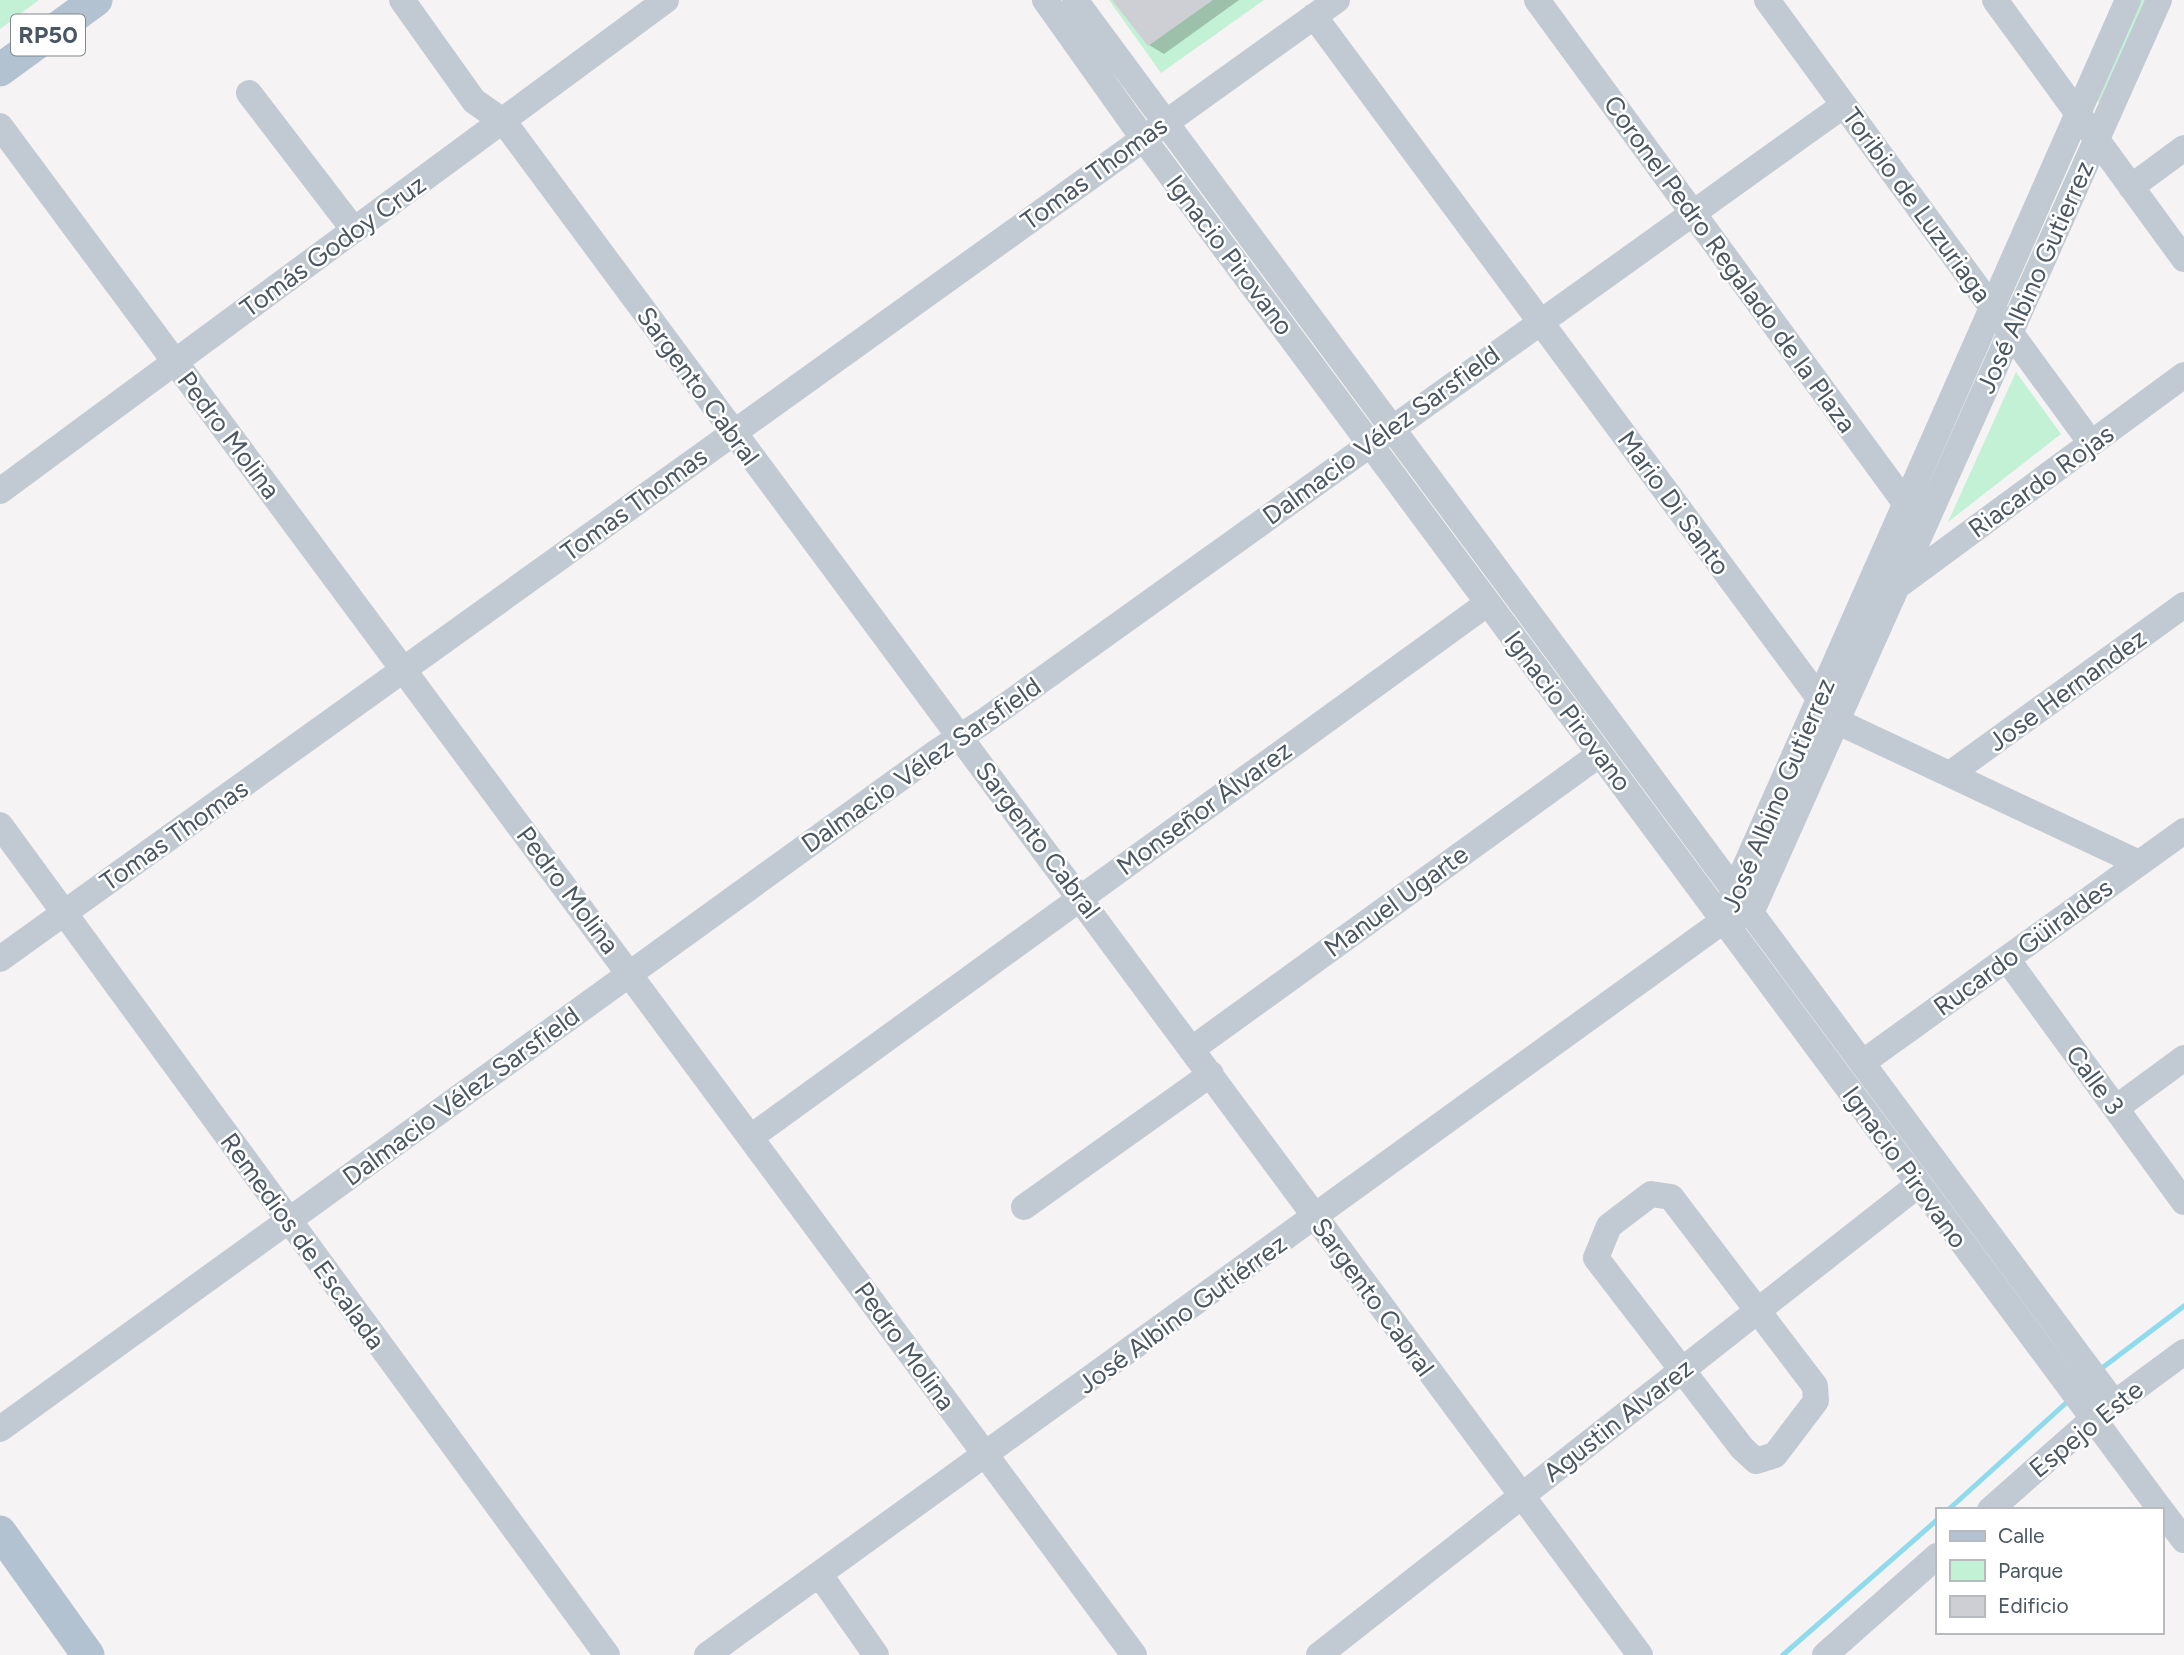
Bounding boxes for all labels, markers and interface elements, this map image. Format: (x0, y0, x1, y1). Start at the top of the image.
road number: RP50 (11, 15, 85, 56)
street label: Coronel Pedro Regalado de la Plaza (1597, 89, 1863, 439)
street label: Toribio de Luzuriaga (1836, 101, 1998, 309)
street label: Tomas Thomas (1015, 109, 1173, 237)
street label: José Albino Gutierrez (1969, 156, 2101, 398)
street label: Tomás Godoy Cruz (234, 168, 432, 324)
street label: Ignacio Pirovano (1159, 169, 1301, 341)
street label: Sargento Cabral (630, 300, 766, 472)
street label: Dalmacio Vélez Sarsfield (1256, 338, 1506, 532)
street label: Pedro Molina (171, 365, 287, 505)
street label: Riacardo Rojas (1962, 417, 2120, 545)
street label: Mario Di Santo (1611, 425, 1737, 581)
street label: Tomas Thomas (555, 440, 713, 568)
street label: Jose Hernandez (1981, 622, 2153, 758)
street label: Ignacio Pirovano (1497, 625, 1639, 797)
street label: Dalmacio Vélez Sarsfield (795, 670, 1047, 860)
street label: José Albino Gutierrez (1714, 673, 1842, 917)
street label: Monseñor Álvarez (1110, 734, 1298, 882)
street label: Sargento Cabral (969, 755, 1107, 925)
street label: Tomas Thomas (94, 772, 254, 898)
street label: Pedro Molina (510, 820, 626, 960)
street label: Manuel Ugarte (1318, 838, 1474, 964)
street label: Rucardo Güiraldes (1927, 871, 2119, 1023)
street label: Dalmacio Vélez Sarsfield (336, 999, 586, 1193)
street label: Calle 3 (2059, 1039, 2131, 1121)
street label: Ignacio Pirovano (1836, 1080, 1974, 1254)
street label: Remedios de Escalada (214, 1126, 392, 1356)
street label: Sargento Cabral (1305, 1211, 1441, 1383)
street label: José Albino Gutiérrez (1071, 1227, 1293, 1401)
street label: Pedro Molina (848, 1275, 962, 1417)
street label: Agustin Alvarez (1537, 1351, 1699, 1489)
street label: Espejo Este (2023, 1373, 2149, 1485)
legend (1936, 1508, 2163, 1634)
text: Calle (1998, 1523, 2045, 1548)
text: Parque (1998, 1558, 2063, 1583)
text: Edificio (1998, 1593, 2069, 1618)

